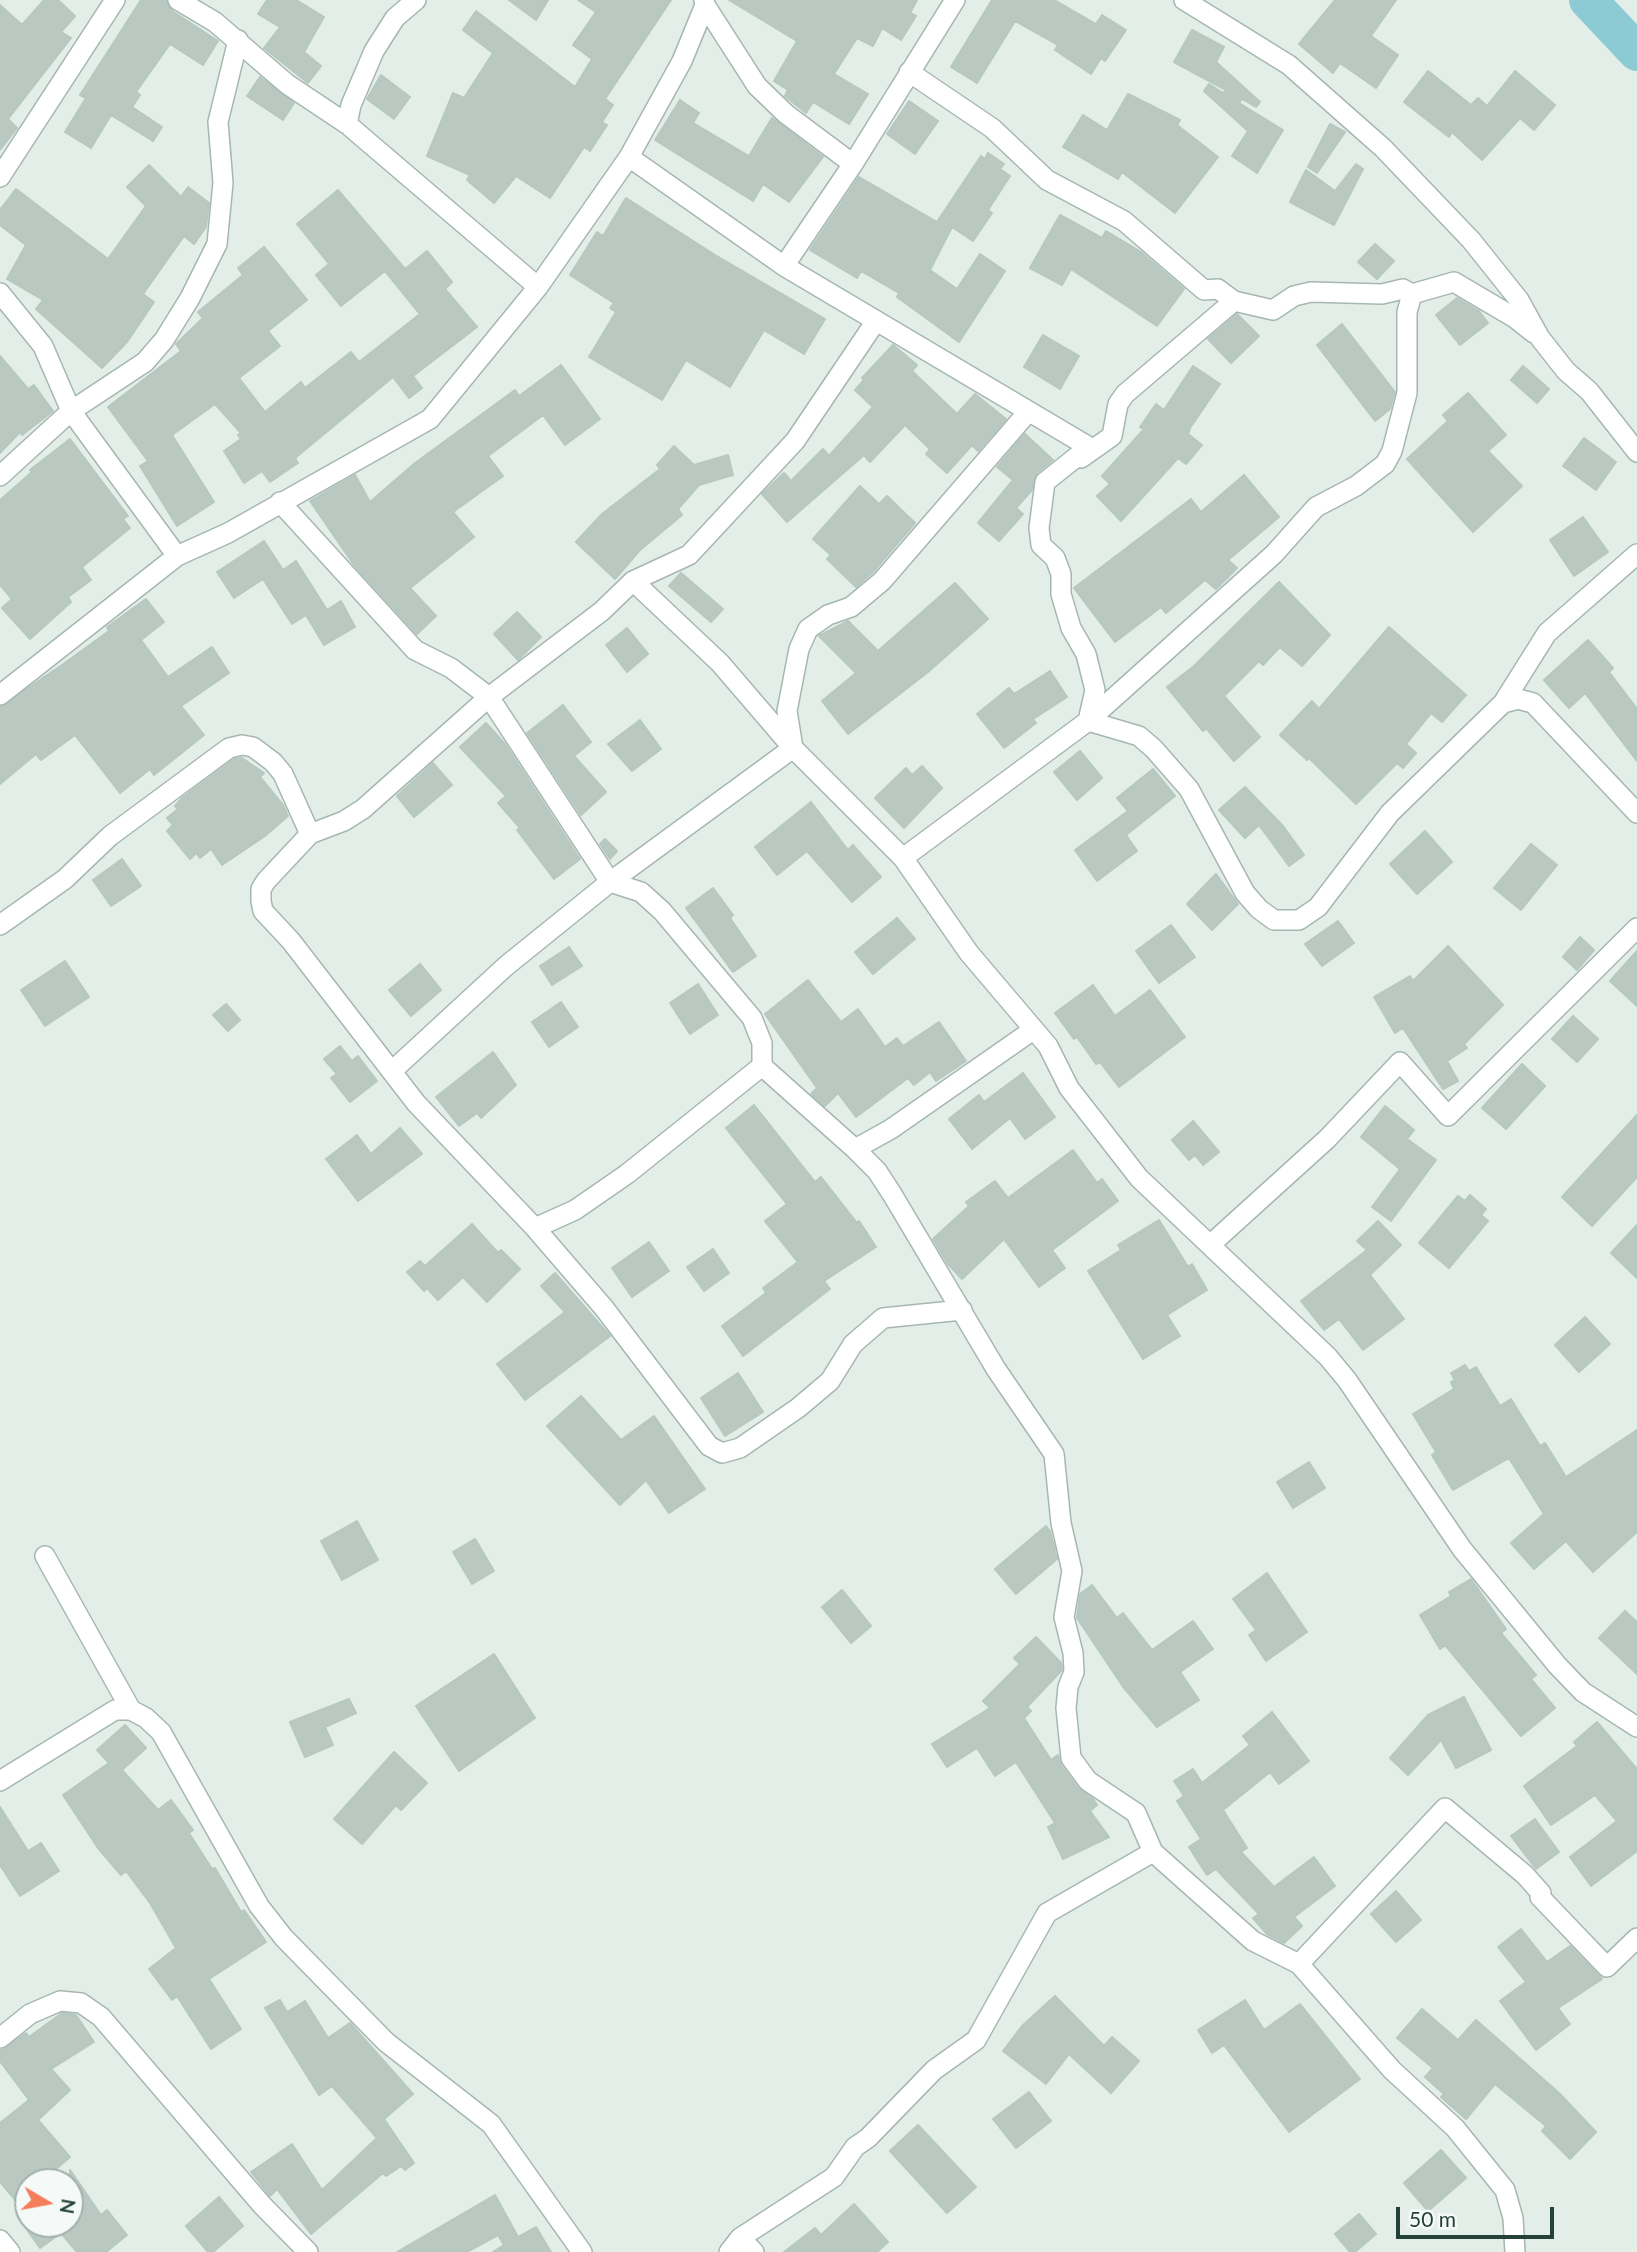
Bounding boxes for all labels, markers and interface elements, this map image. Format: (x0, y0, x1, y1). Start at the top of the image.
north arrow (14, 2168, 84, 2238)
scale bar (1399, 2192, 1556, 2236)
text: N (56, 2197, 81, 2216)
text: 50 m (1409, 2206, 1456, 2231)

